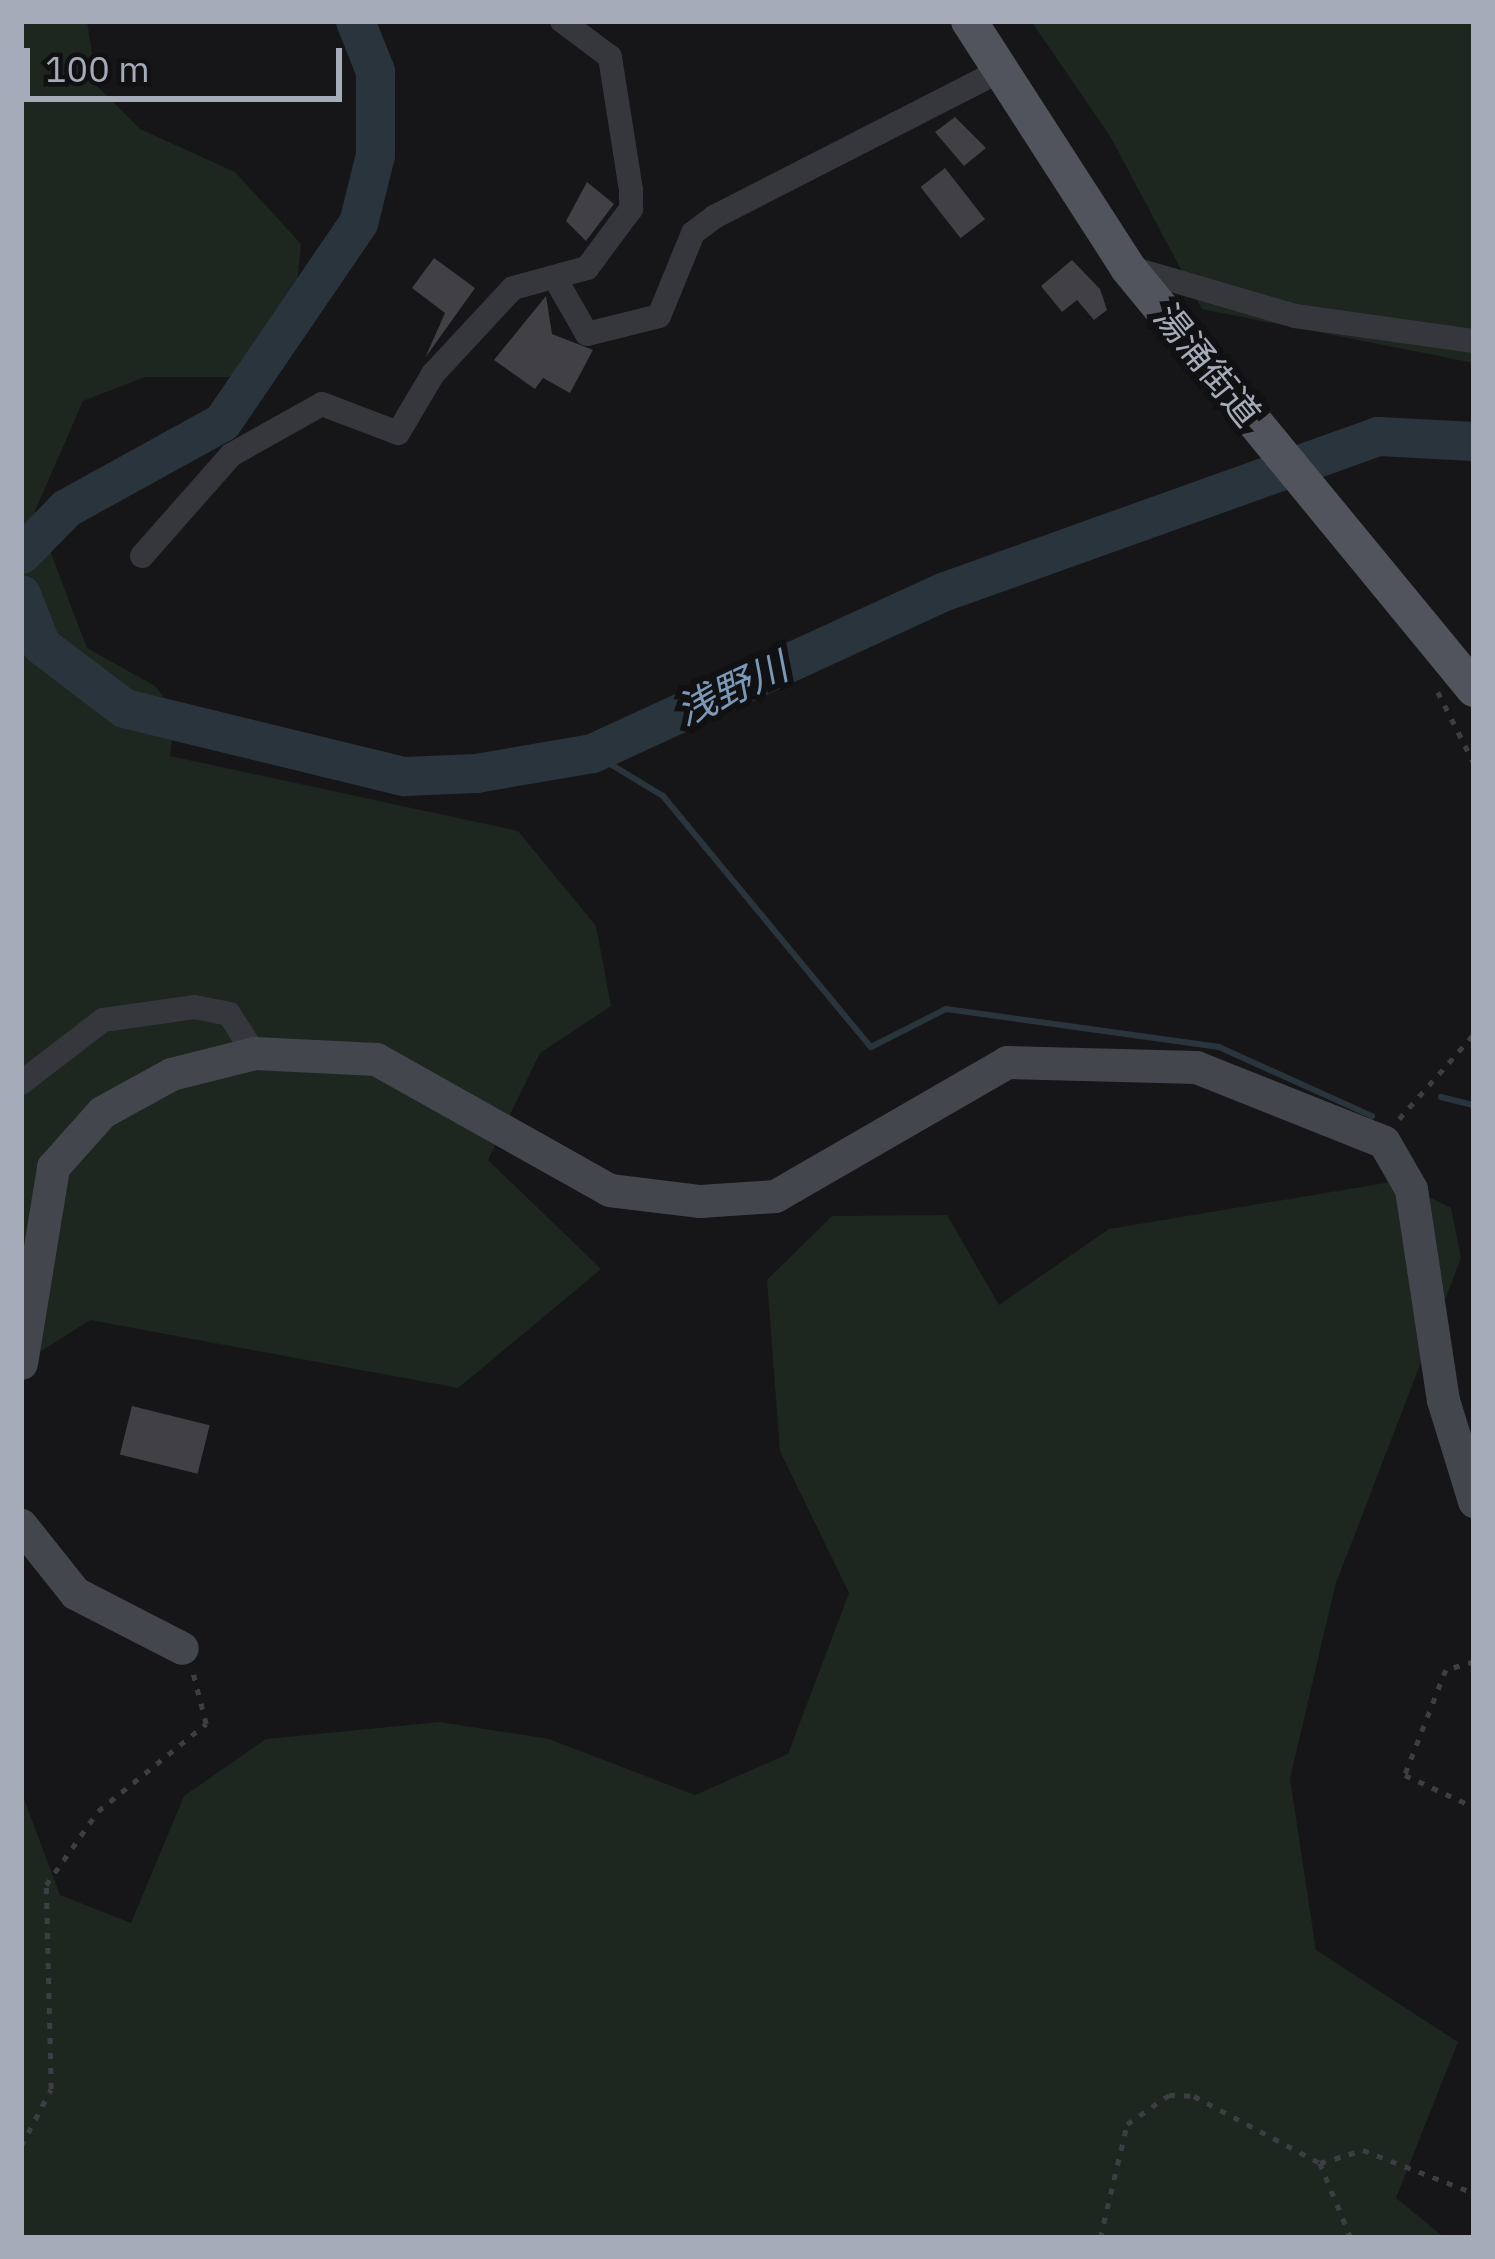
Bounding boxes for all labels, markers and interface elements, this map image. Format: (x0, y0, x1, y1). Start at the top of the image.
scale bar (30, 24, 348, 98)
text: 100 m (45, 45, 150, 92)
street label: 湯涌街道 (1146, 295, 1270, 435)
water label: 浅野川 (669, 643, 795, 735)

